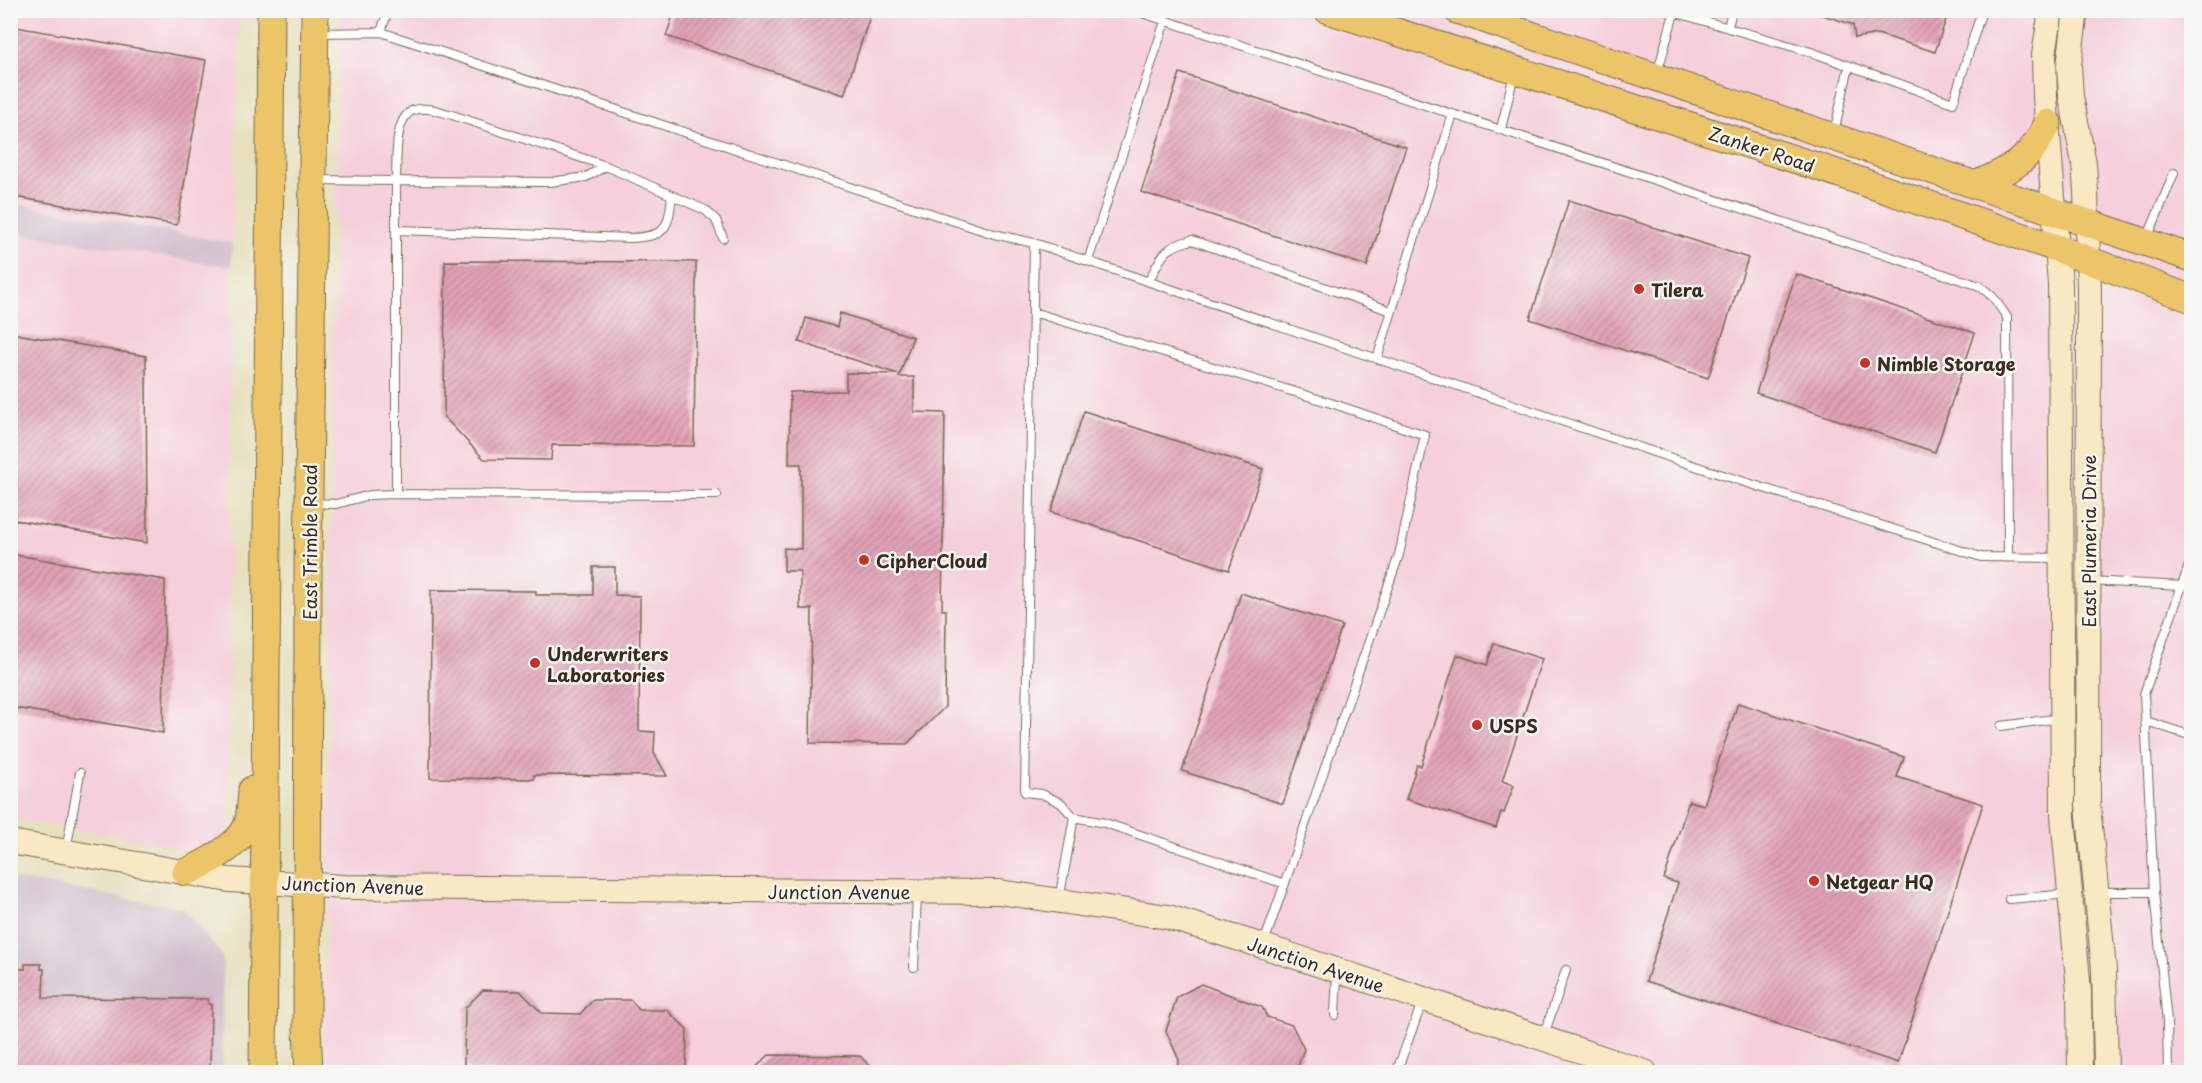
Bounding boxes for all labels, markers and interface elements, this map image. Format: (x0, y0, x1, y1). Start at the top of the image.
street label: Zanker Road (1705, 119, 1819, 179)
place label: Tilera (1651, 276, 1705, 303)
marker: Tilera (1632, 282, 1646, 296)
place label: Nimble Storage (1877, 350, 2016, 377)
marker: Nimble Storage (1858, 356, 1872, 370)
street label: East Plumeria Drive (2075, 454, 2102, 627)
street label: East Trimble Road (296, 464, 323, 620)
place label: CipherCloud (876, 547, 987, 574)
marker: CipherCloud (857, 553, 871, 567)
place label: Underwriters Laboratories (547, 640, 669, 688)
marker: Underwriters Laboratories (528, 656, 542, 670)
place label: USPS (1489, 712, 1538, 739)
marker: USPS (1470, 718, 1484, 732)
place label: Netgear HQ (1826, 868, 1934, 895)
street label: Junction Avenue (281, 869, 425, 901)
marker: Netgear HQ (1807, 874, 1821, 888)
street label: Junction Avenue (768, 878, 910, 905)
street label: Junction Avenue (1244, 929, 1388, 999)

